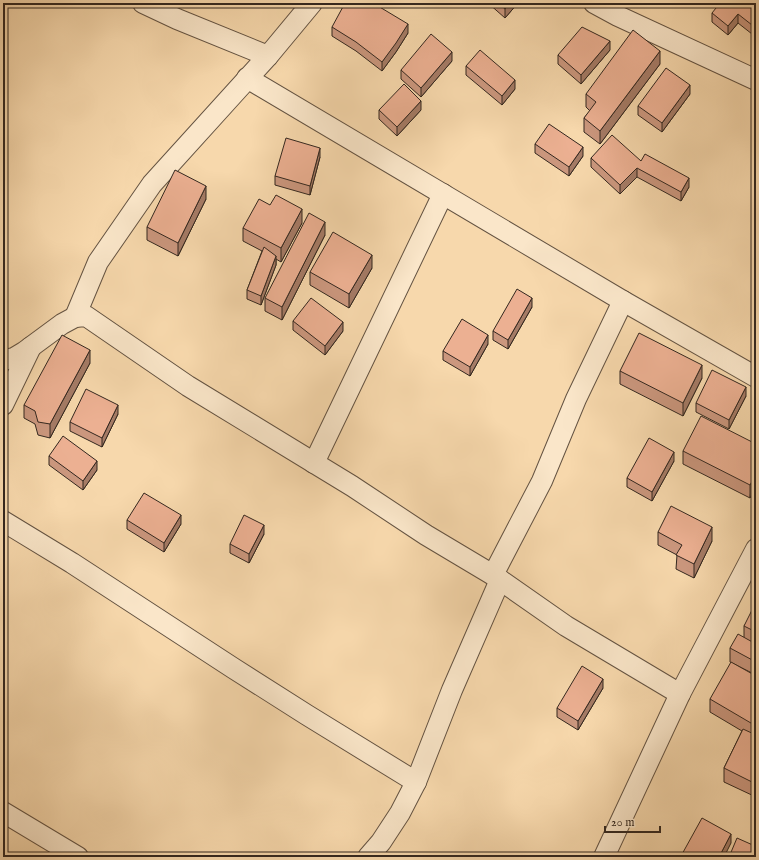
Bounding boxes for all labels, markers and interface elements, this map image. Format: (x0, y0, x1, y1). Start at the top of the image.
scale bar (605, 808, 660, 834)
text: 20 m (611, 815, 634, 830)

